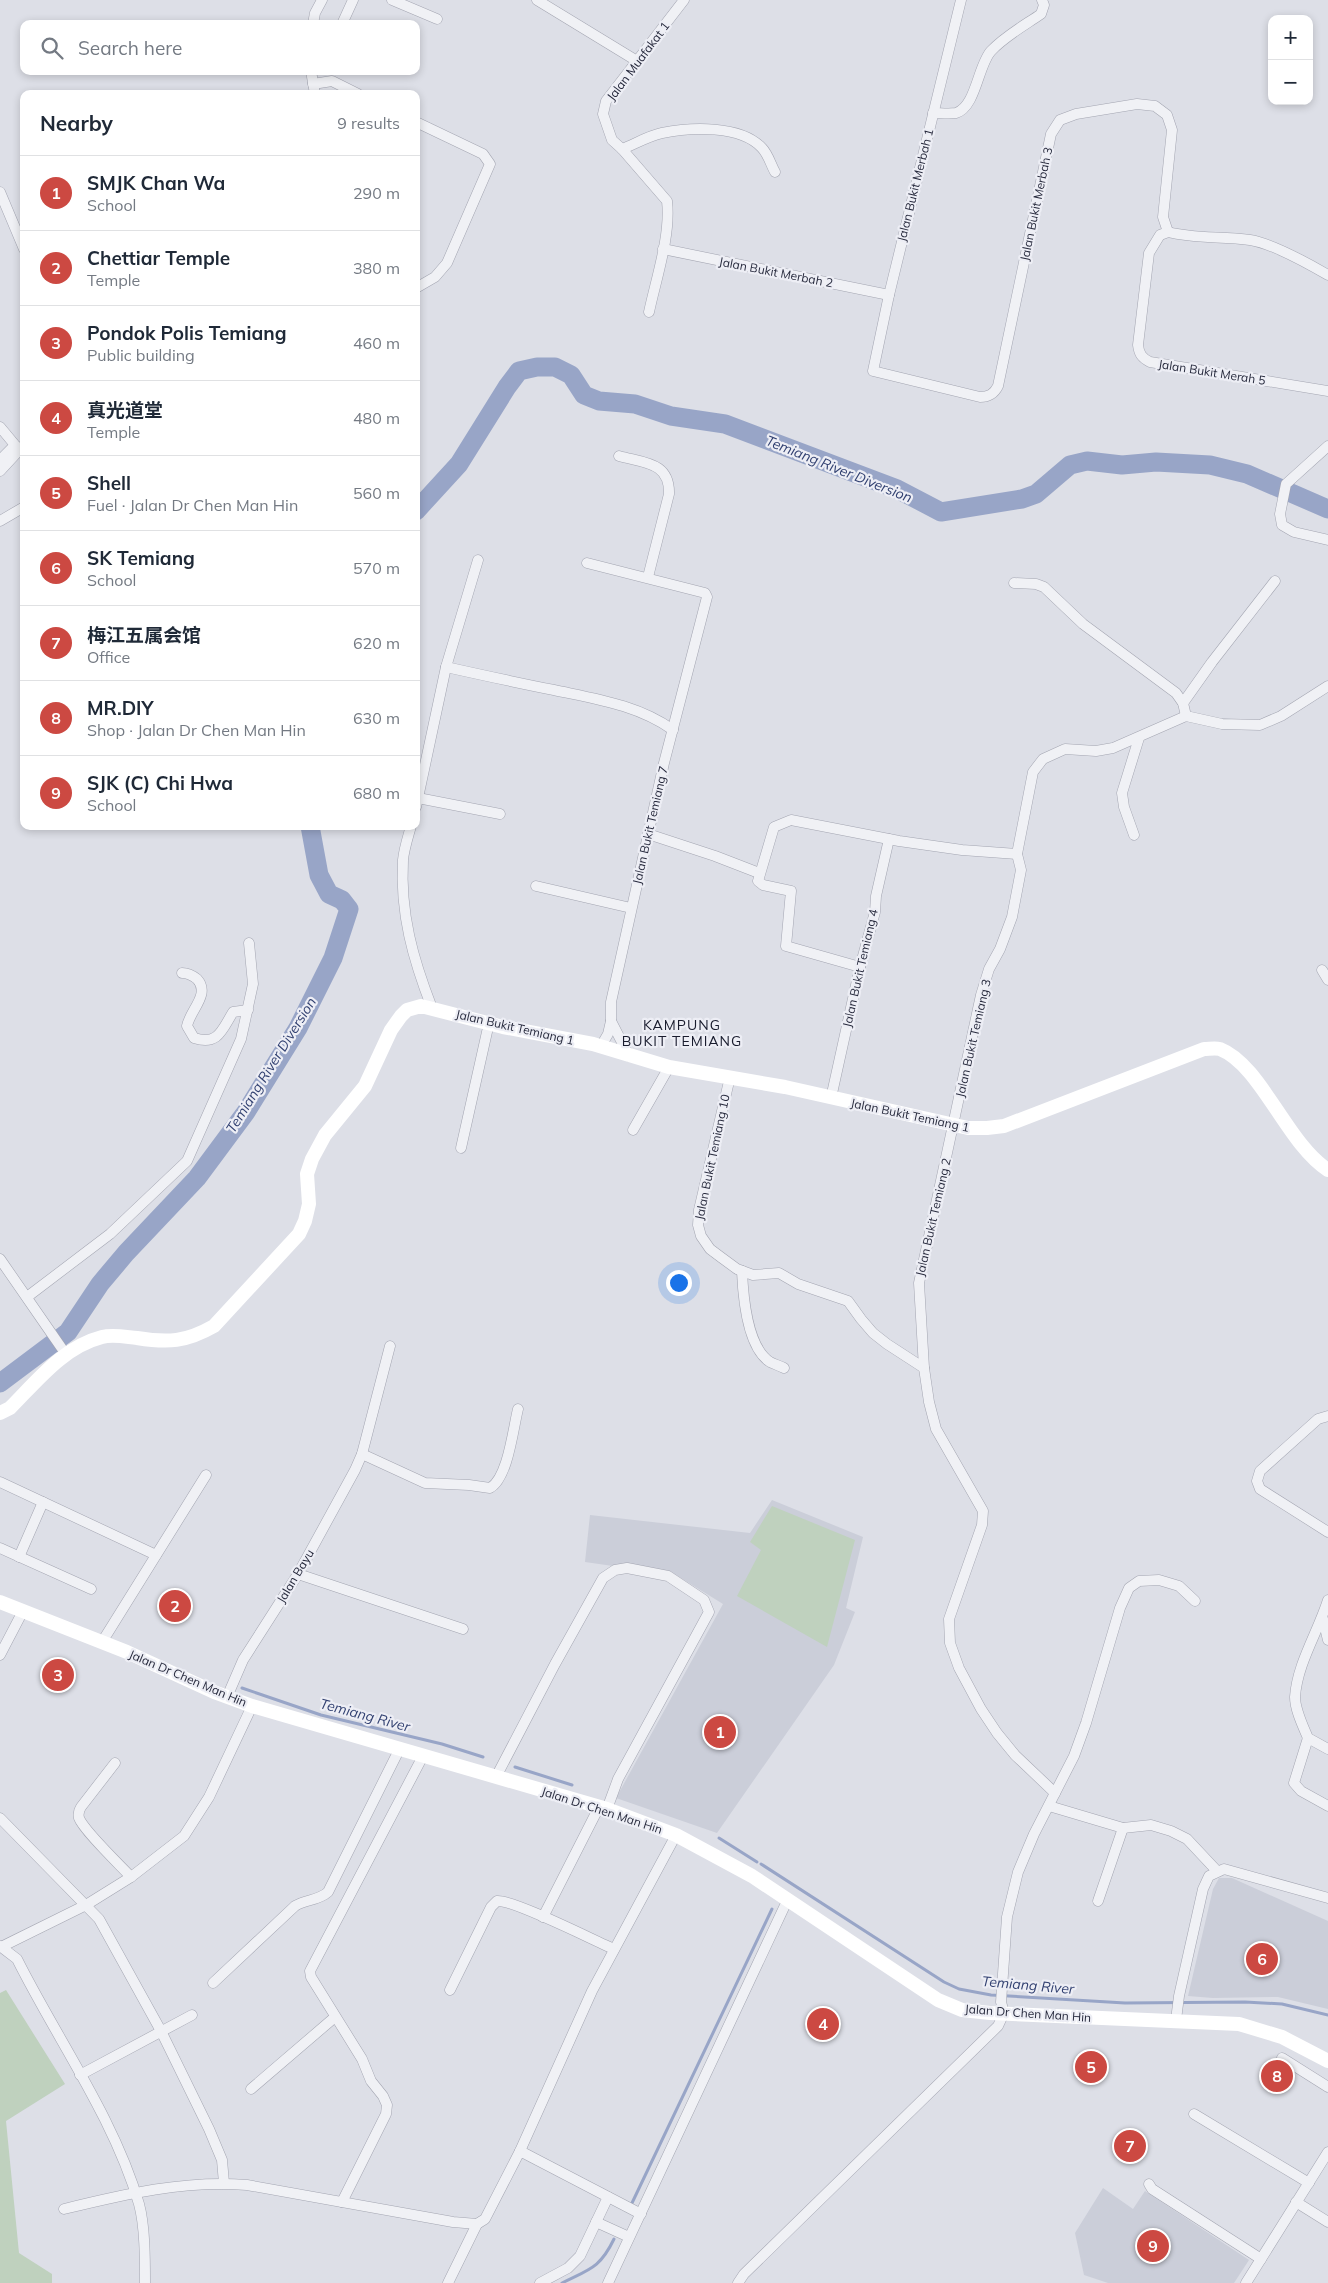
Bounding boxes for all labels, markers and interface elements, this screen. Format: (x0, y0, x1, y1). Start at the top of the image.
map controls (1268, 15, 1313, 105)
button: + (1268, 15, 1313, 60)
street label: Jalan Muafakat 1 (603, 19, 673, 103)
search box (20, 20, 420, 75)
icon: search (38, 34, 66, 62)
text: Search here (78, 36, 182, 60)
button: − (1268, 60, 1313, 105)
text: Nearby (40, 110, 113, 136)
text: 9 results (337, 113, 400, 133)
street label: Jalan Bukit Merbah 1 (894, 127, 936, 243)
street label: Jalan Bukit Merbah 3 (1017, 146, 1055, 262)
text: SMJK Chan Wa (87, 171, 225, 195)
text: 1 (51, 183, 61, 203)
text: 290 m (353, 183, 400, 203)
text: School (87, 195, 136, 215)
text: Chettiar Temple (87, 246, 230, 270)
street label: Jalan Bukit Merbah 2 (718, 254, 834, 290)
text: 2 (51, 258, 61, 278)
text: 380 m (353, 258, 400, 278)
text: Temple (87, 270, 140, 290)
text: Pondok Polis Temiang (87, 321, 286, 345)
text: 3 (51, 333, 61, 353)
text: 460 m (353, 333, 400, 353)
text: Public building (87, 345, 195, 365)
street label: Jalan Bukit Merah 5 (1157, 356, 1267, 388)
text: 真光道堂 (87, 398, 163, 422)
text: 4 (51, 408, 61, 428)
text: 480 m (353, 408, 400, 428)
text: Temple (87, 422, 140, 442)
water label: Temiang River Diversion (763, 431, 915, 507)
text: Shell (87, 471, 131, 495)
text: 5 (51, 483, 61, 503)
text: 560 m (353, 483, 400, 503)
text: Fuel · Jalan Dr Chen Man Hin (87, 495, 298, 515)
text: SK Temiang (87, 546, 195, 570)
text: 6 (51, 558, 61, 578)
text: 570 m (353, 558, 400, 578)
text: School (87, 570, 136, 590)
text: 梅江五属会馆 (87, 623, 201, 647)
text: 7 (51, 633, 61, 653)
text: 620 m (353, 633, 400, 653)
text: Office (87, 647, 130, 667)
text: MR.DIY (87, 696, 153, 720)
text: 8 (51, 708, 61, 728)
text: 630 m (353, 708, 400, 728)
text: Shop · Jalan Dr Chen Man Hin (87, 720, 306, 740)
street label: Jalan Bukit Temiang 7 (629, 764, 671, 886)
text: SJK (C) Chi Hwa (87, 771, 233, 795)
text: 9 (51, 783, 61, 803)
text: 680 m (353, 783, 400, 803)
text: School (87, 795, 136, 815)
street label: Jalan Bukit Temiang 4 (839, 907, 881, 1029)
street label: Jalan Bukit Temiang 3 (952, 977, 994, 1099)
water label: Temiang River Diversion (222, 994, 320, 1136)
street label: Jalan Bukit Temiang 1 (454, 1006, 576, 1048)
district label: KAMPUNG BUKIT TEMIANG (622, 1016, 742, 1050)
street label: Jalan Bukit Temiang 10 (691, 1093, 733, 1221)
street label: Jalan Bukit Temiang 1 (849, 1095, 971, 1135)
street label: Jalan Bukit Temiang 2 (912, 1156, 954, 1278)
your location (666, 1270, 692, 1296)
street label: Jalan Bayu (273, 1546, 317, 1606)
pin: 2 (159, 1587, 191, 1625)
street label: Jalan Dr Chen Man Hin (127, 1646, 249, 1710)
pin: 3 (42, 1656, 74, 1694)
water label: Temiang River (318, 1694, 413, 1736)
pin: 1 (704, 1713, 736, 1751)
street label: Jalan Dr Chen Man Hin (540, 1783, 664, 1837)
pin: 6 (1246, 1940, 1278, 1978)
water label: Temiang River (981, 1972, 1076, 1998)
street label: Jalan Dr Chen Man Hin (964, 2001, 1092, 2025)
pin: 4 (807, 2005, 839, 2043)
pin: 5 (1075, 2048, 1107, 2086)
pin: 8 (1261, 2057, 1293, 2095)
pin: 7 (1114, 2127, 1146, 2165)
pin: 9 (1137, 2227, 1169, 2265)

